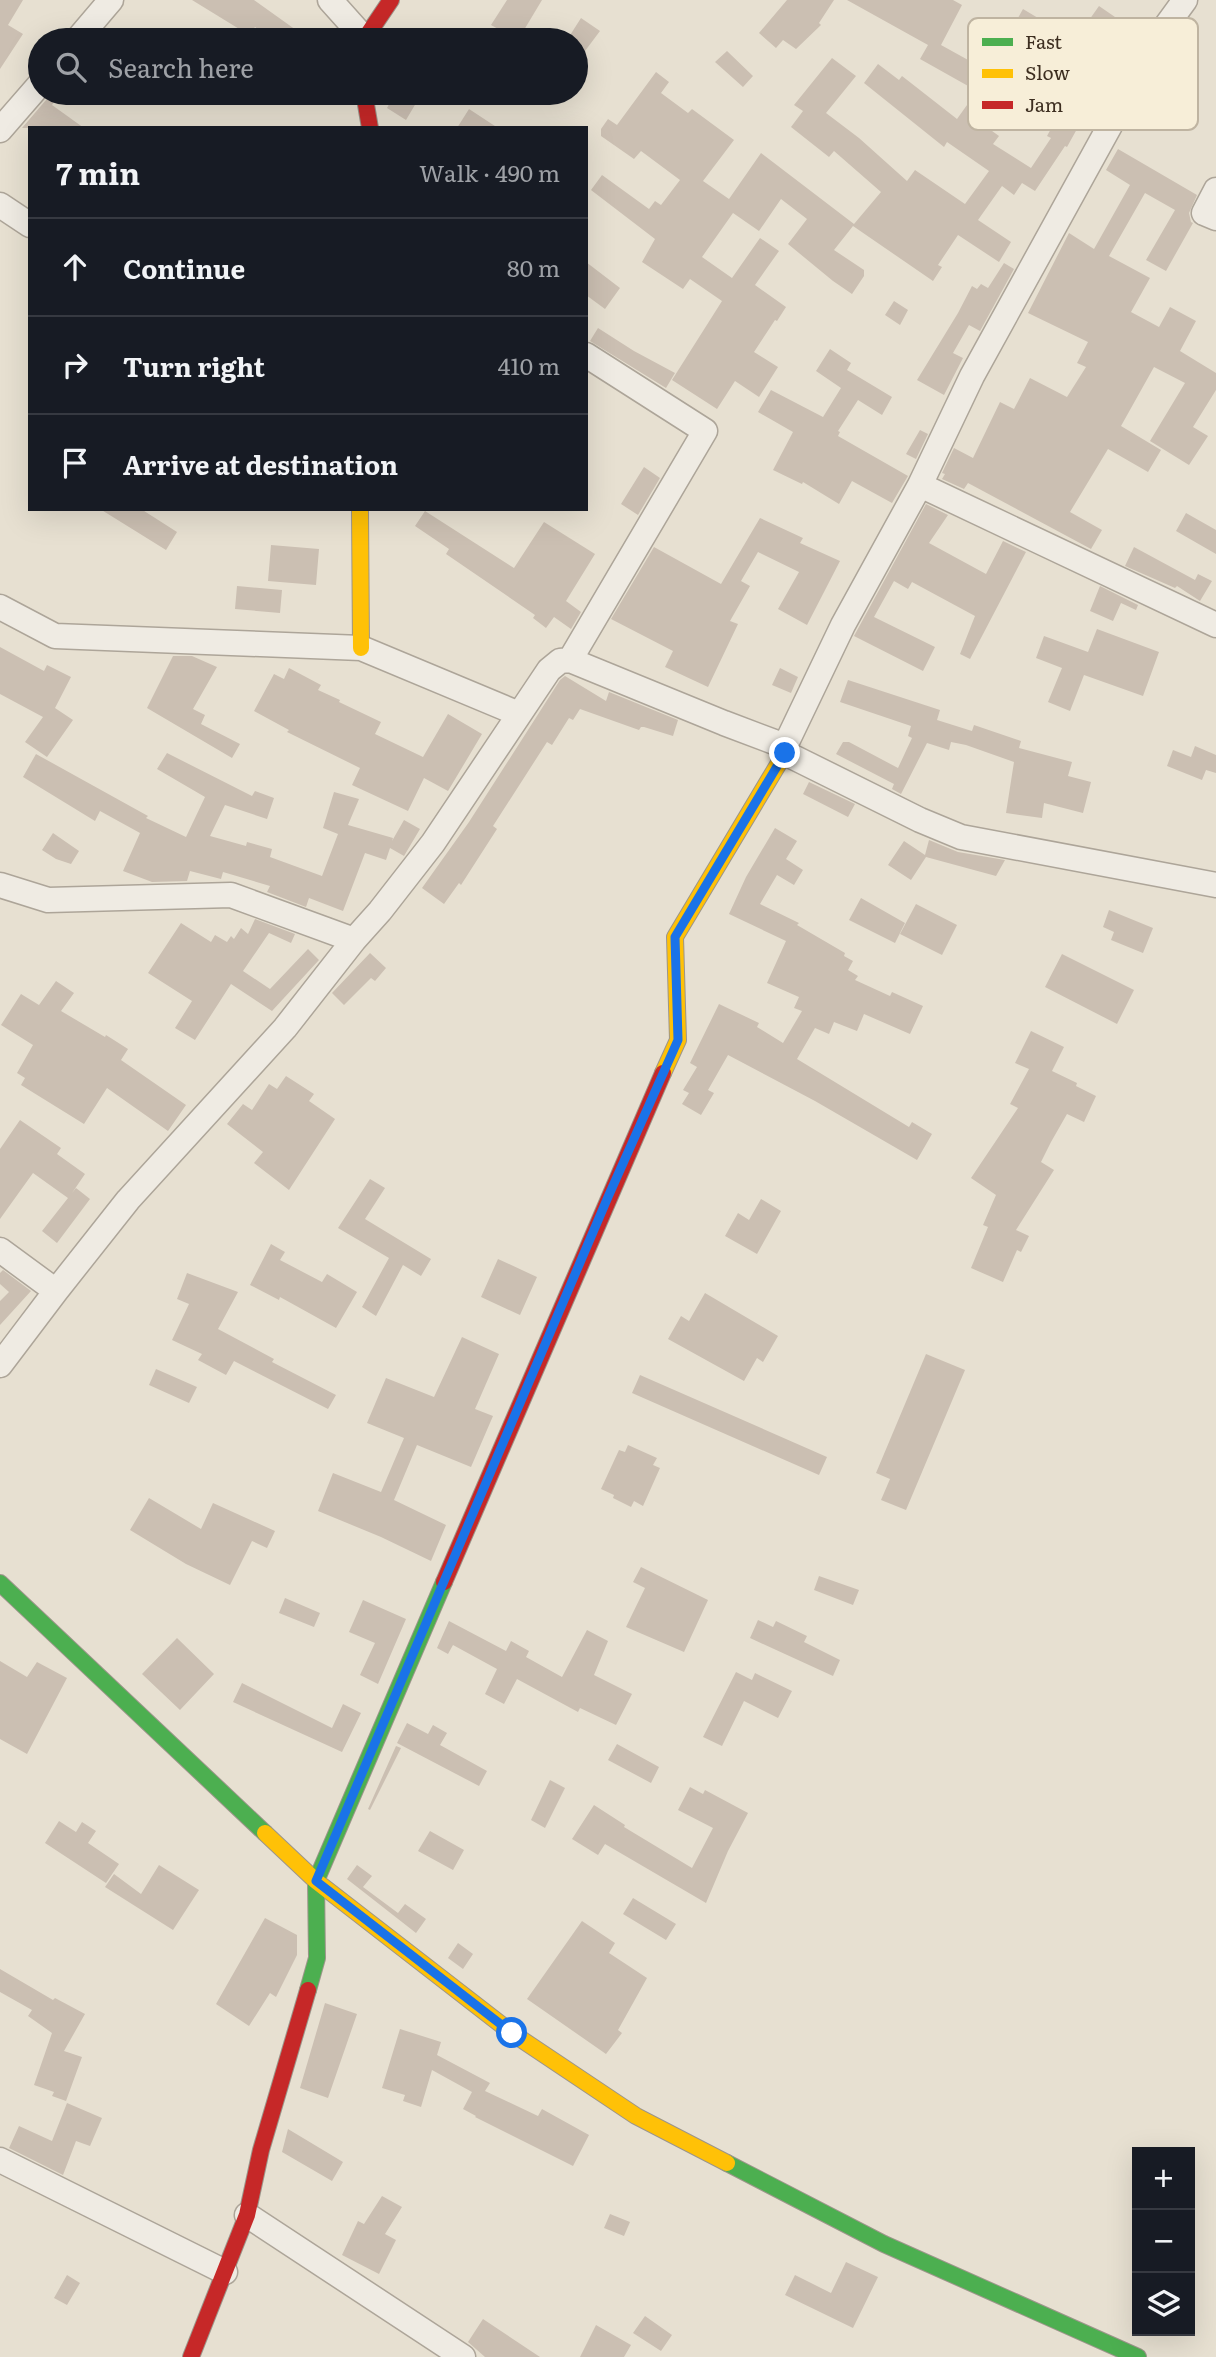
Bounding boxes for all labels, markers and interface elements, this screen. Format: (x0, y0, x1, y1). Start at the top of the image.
legend (968, 18, 1198, 130)
text: Fast (1025, 27, 1062, 55)
search box (28, 28, 588, 105)
text: Search here (108, 47, 254, 86)
icon: search (52, 48, 90, 86)
text: Slow (1025, 58, 1070, 86)
text: Jam (1025, 90, 1063, 118)
text: 7 min (56, 150, 140, 194)
text: Walk · 490 m (419, 155, 560, 189)
icon: ahead (56, 248, 94, 286)
text: Continue (123, 248, 245, 287)
text: 80 m (507, 250, 560, 284)
icon: right (56, 346, 94, 384)
text: Turn right (123, 346, 265, 385)
text: 410 m (498, 348, 560, 382)
icon: arrive (56, 444, 94, 482)
text: Arrive at destination (123, 444, 398, 483)
route end (769, 737, 800, 768)
route start (496, 2017, 527, 2048)
map controls (1132, 2147, 1195, 2336)
button: + (1132, 2147, 1195, 2210)
button: − (1132, 2210, 1195, 2273)
button: layers (1132, 2273, 1195, 2336)

